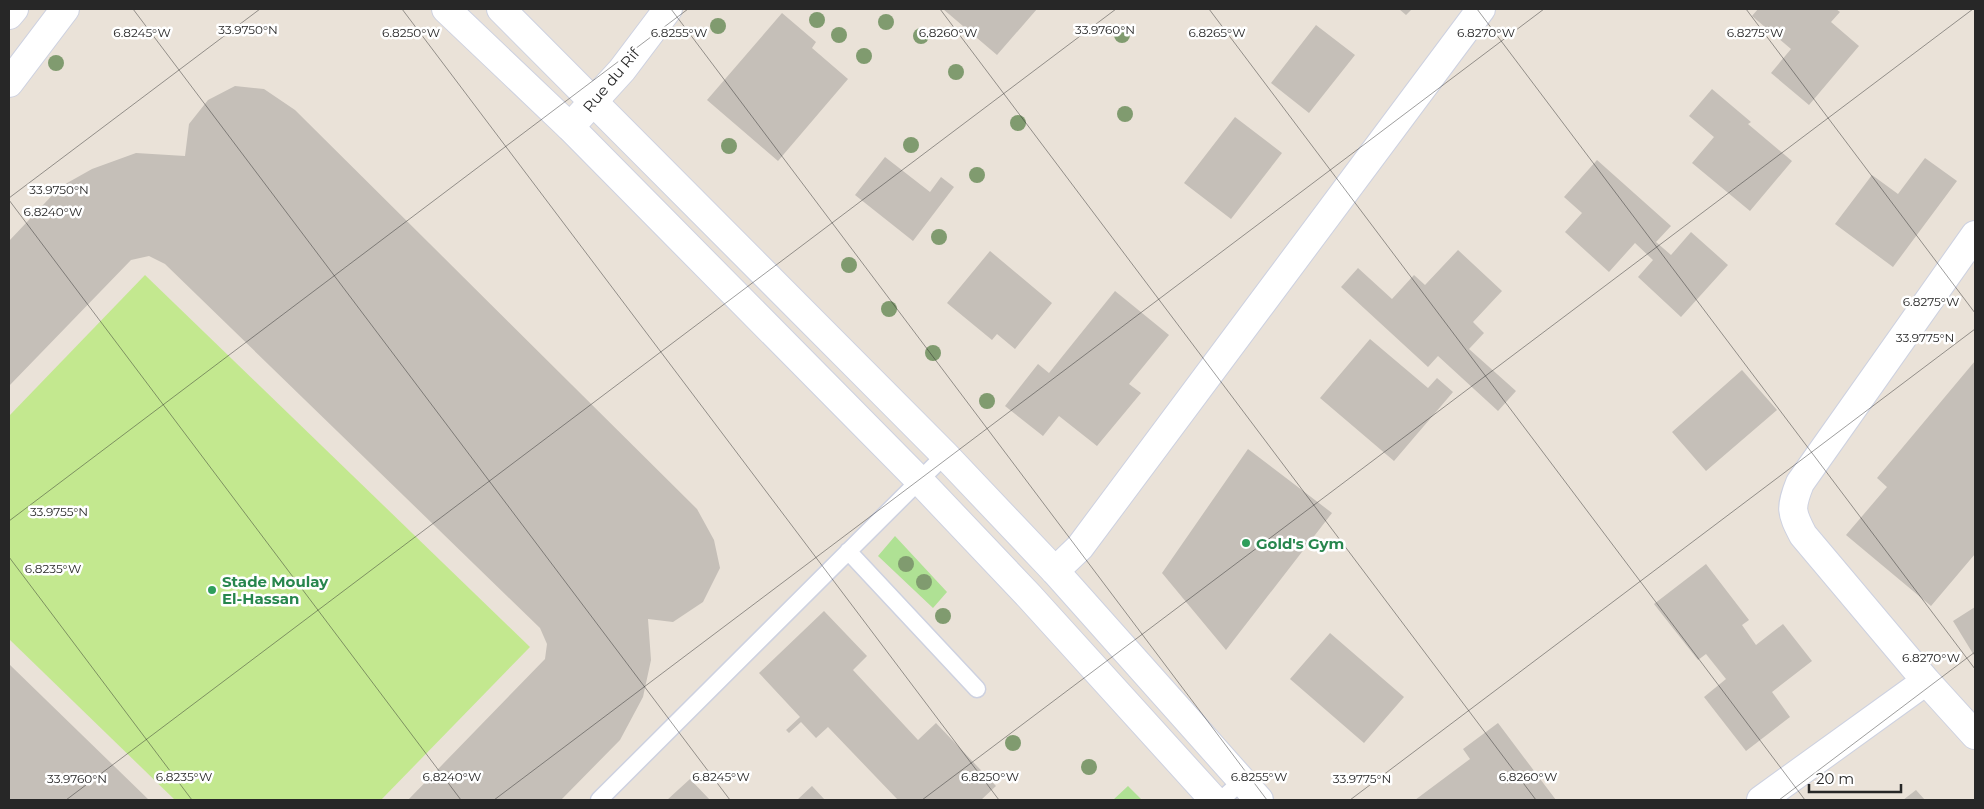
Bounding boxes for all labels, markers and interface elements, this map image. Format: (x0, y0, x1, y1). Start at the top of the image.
text: 33.9750°N (218, 22, 278, 37)
text: 33.9760°N (1075, 22, 1135, 37)
text: 6.8245°W (113, 25, 171, 40)
text: 6.8250°W (382, 25, 440, 40)
text: 6.8255°W (651, 25, 707, 40)
text: 6.8260°W (919, 25, 977, 40)
text: 6.8265°W (1188, 25, 1246, 40)
text: 6.8270°W (1457, 25, 1515, 40)
text: 6.8275°W (1727, 25, 1783, 40)
street label: Rue du Rif (579, 43, 644, 116)
text: 33.9750°N (29, 182, 89, 197)
text: 6.8240°W (24, 204, 82, 219)
text: 6.8275°W (1903, 294, 1959, 309)
text: 33.9775°N (1896, 330, 1954, 345)
text: 33.9755°N (30, 504, 88, 519)
place label: Gold's Gym (1256, 534, 1344, 553)
marker: Gold's Gym (1240, 537, 1252, 549)
text: 6.8235°W (25, 561, 81, 576)
place label: Stade Moulay El-Hassan (222, 572, 329, 608)
marker: Stade Moulay El-Hassan (206, 584, 218, 596)
text: 6.8270°W (1902, 650, 1960, 665)
scale bar (1809, 762, 1902, 794)
text: 6.8235°W (156, 769, 212, 784)
text: 6.8240°W (423, 769, 481, 784)
text: 6.8245°W (692, 769, 750, 784)
text: 6.8250°W (961, 769, 1019, 784)
text: 6.8255°W (1231, 769, 1287, 784)
text: 6.8260°W (1499, 769, 1557, 784)
text: 20 m (1816, 769, 1854, 788)
text: 33.9760°N (47, 771, 107, 786)
text: 33.9775°N (1333, 771, 1391, 786)

